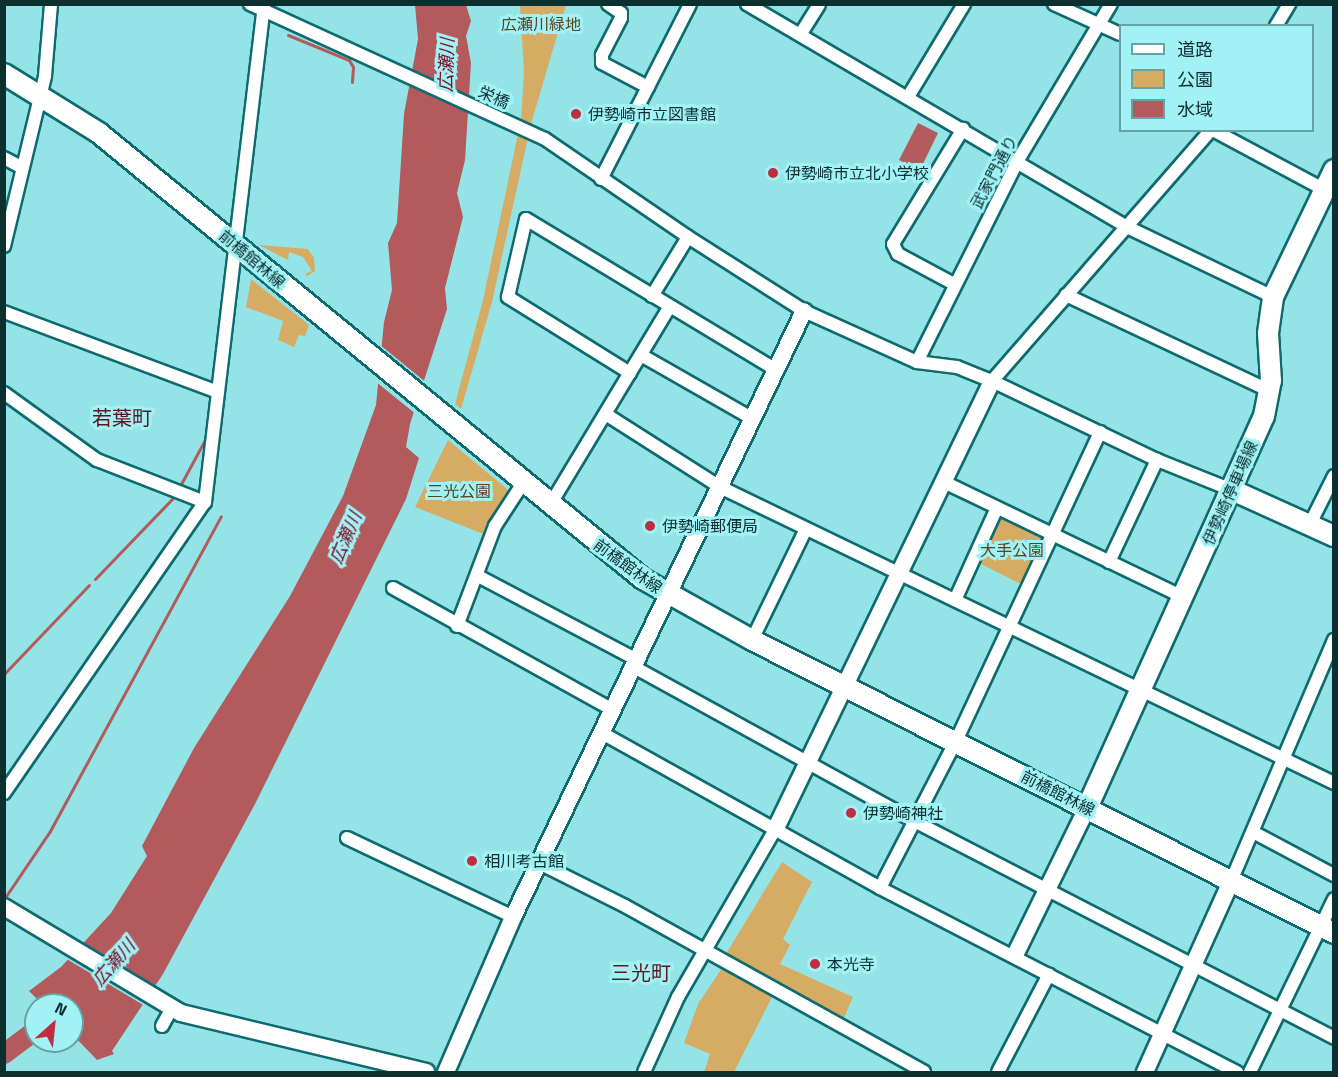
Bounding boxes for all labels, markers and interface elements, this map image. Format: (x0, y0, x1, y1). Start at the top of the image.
park label: 広瀬川緑地 (501, 14, 581, 34)
legend (1119, 24, 1314, 132)
text: 道路 (1177, 36, 1213, 63)
water label: 広瀬川 (435, 38, 459, 92)
text: 公園 (1177, 66, 1213, 93)
street label: 栄橋 (475, 82, 513, 112)
text: 水域 (1177, 96, 1213, 123)
place label: 伊勢崎市立図書館 (588, 104, 716, 124)
marker: 伊勢崎市立図書館 (569, 107, 583, 121)
street label: 武家門通り (967, 132, 1021, 212)
place label: 伊勢崎市立北小学校 (785, 163, 929, 183)
marker: 伊勢崎市立北小学校 (766, 166, 780, 180)
street label: 前橋館林線 (215, 226, 289, 292)
district label: 若葉町 (92, 405, 152, 429)
street label: 伊勢崎停車場線 (1198, 438, 1262, 548)
park label: 三光公園 (427, 481, 491, 501)
water label: 広瀬川 (326, 509, 366, 567)
place label: 伊勢崎郵便局 (662, 516, 758, 536)
marker: 伊勢崎郵便局 (643, 519, 657, 533)
street label: 前橋館林線 (590, 535, 666, 597)
park label: 大手公園 (980, 540, 1044, 560)
street label: 前橋館林線 (1018, 766, 1098, 820)
place label: 伊勢崎神社 (863, 803, 943, 823)
marker: 伊勢崎神社 (844, 806, 858, 820)
place label: 相川考古館 (484, 851, 564, 871)
marker: 相川考古館 (465, 854, 479, 868)
water label: 広瀬川 (88, 936, 140, 990)
place label: 本光寺 (827, 954, 875, 974)
marker: 本光寺 (808, 957, 822, 971)
district label: 三光町 (611, 960, 671, 984)
north arrow (24, 993, 84, 1053)
text: N (51, 996, 72, 1022)

